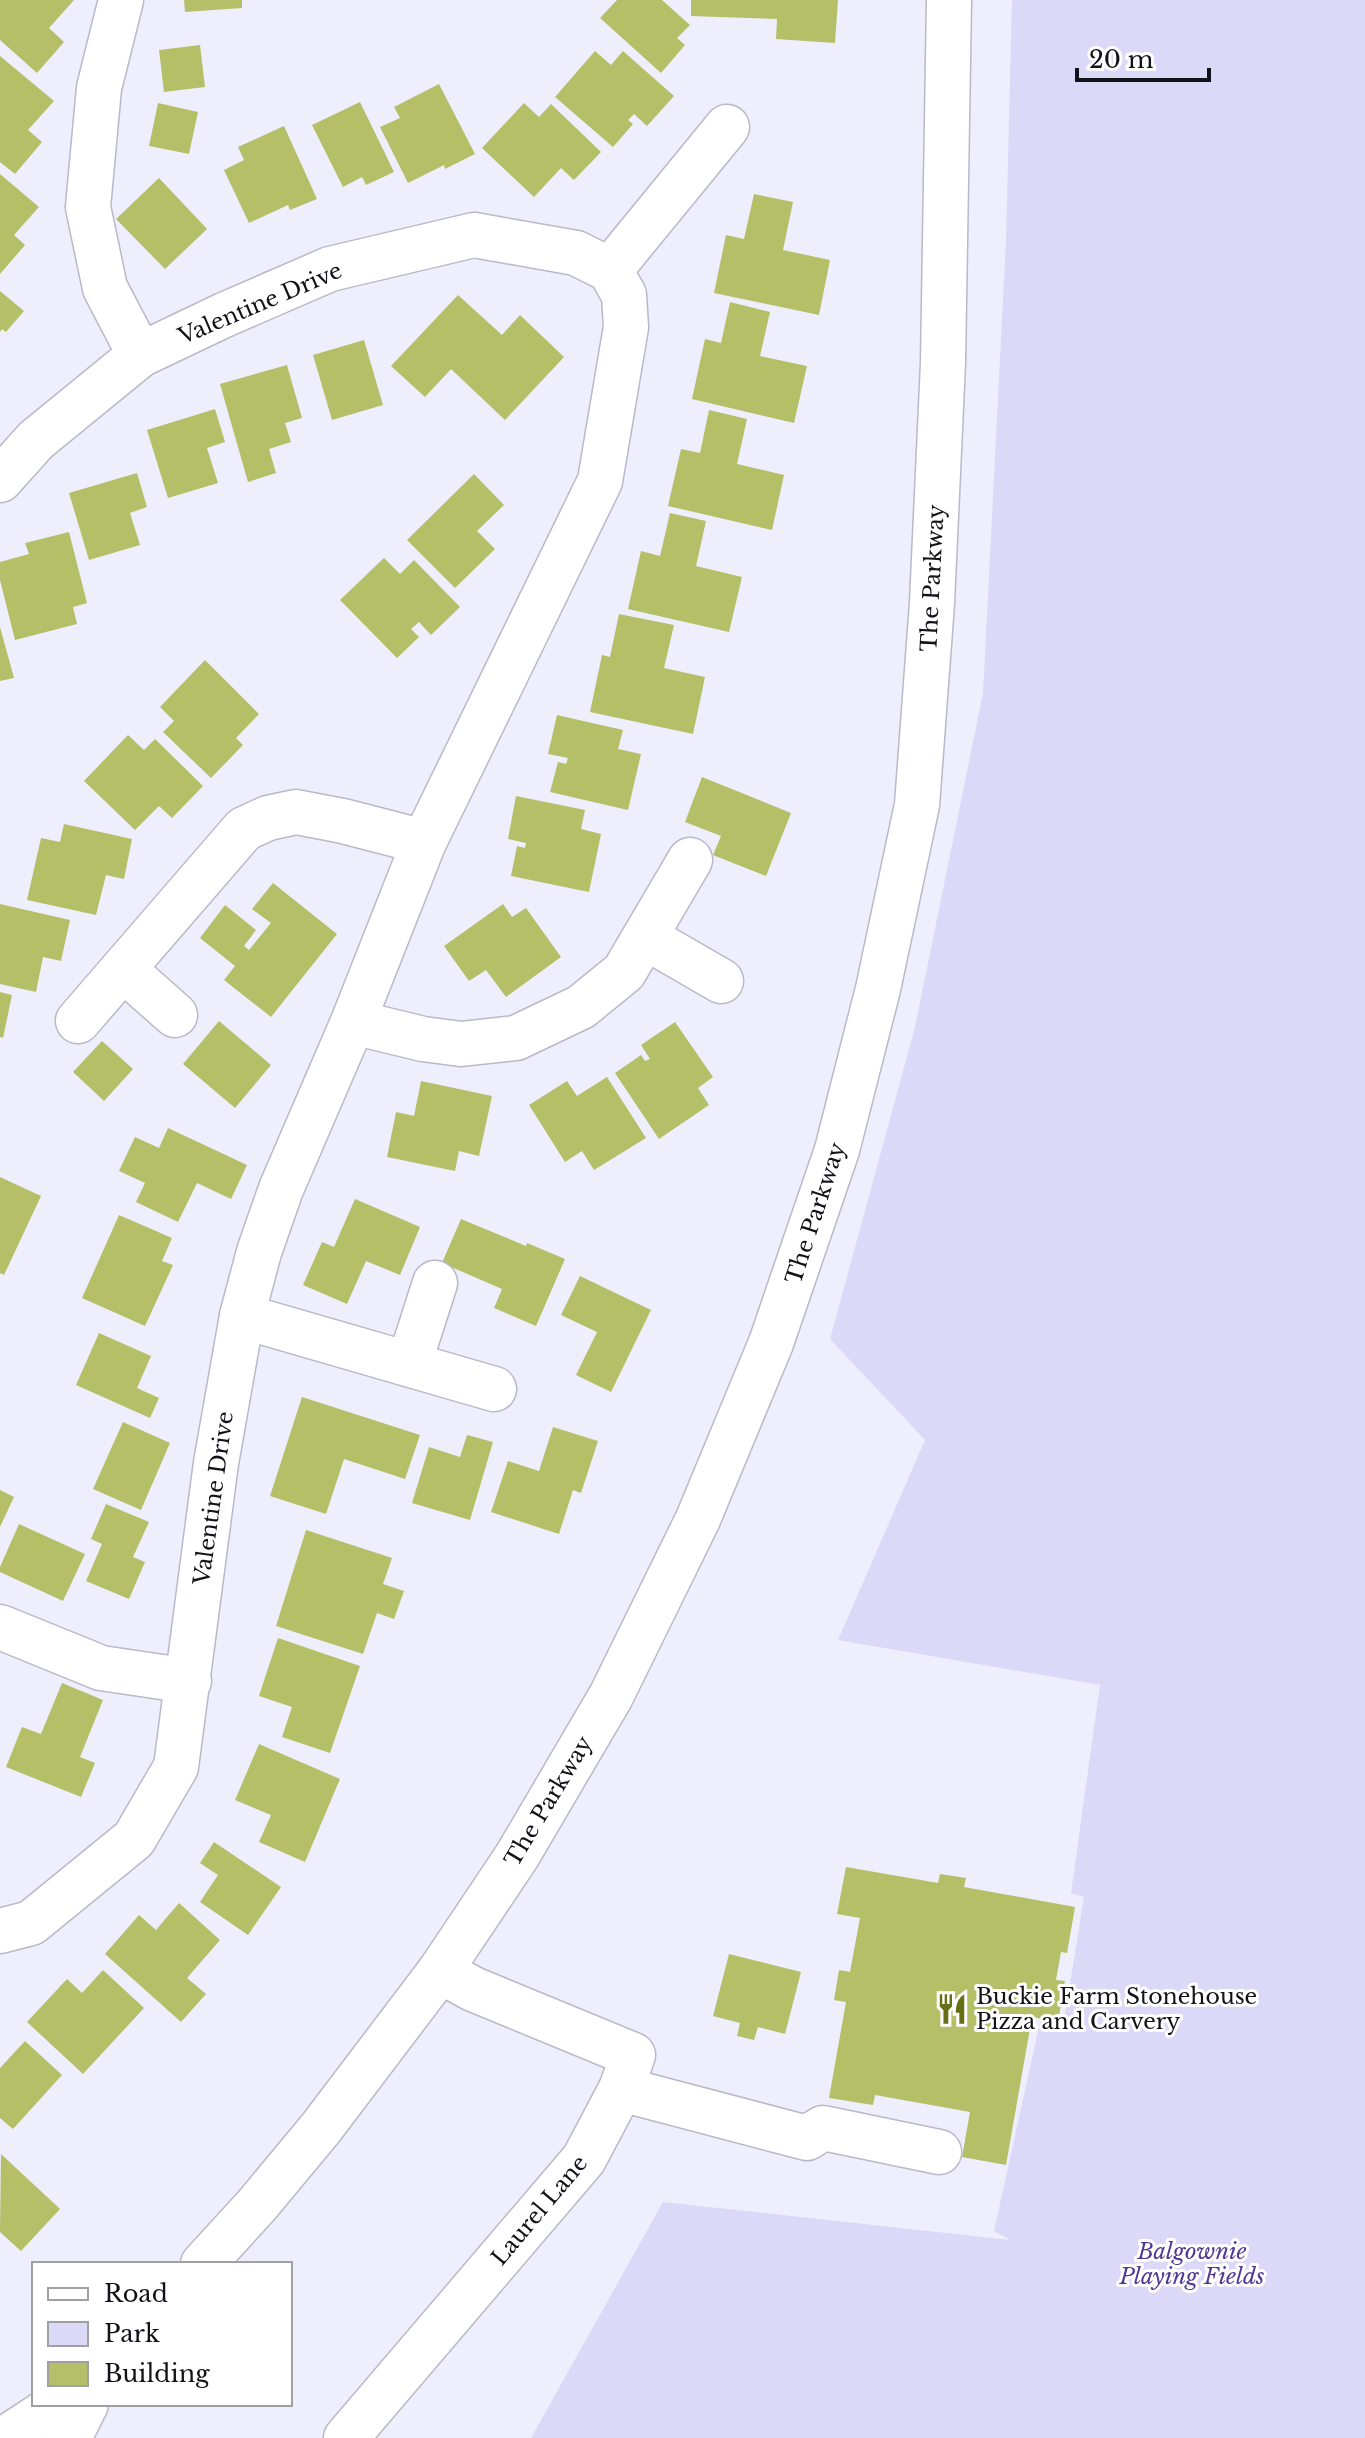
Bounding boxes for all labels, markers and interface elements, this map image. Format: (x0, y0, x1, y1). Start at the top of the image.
scale bar (1077, 32, 1209, 82)
text: 20 m (1089, 45, 1154, 74)
street label: Valentine Drive (173, 257, 346, 350)
street label: The Parkway (915, 504, 950, 652)
street label: The Parkway (780, 1139, 851, 1287)
street label: Valentine Drive (188, 1410, 239, 1588)
street label: The Parkway (499, 1731, 598, 1871)
place label: Buckie Farm Stonehouse Pizza and Carvery (976, 1983, 1257, 2035)
restaurant icon: Buckie Farm Stonehouse Pizza and Carvery (935, 1992, 969, 2026)
street label: Laurel Lane (486, 2150, 593, 2271)
park label: Balgownie Playing Fields (1119, 2238, 1264, 2290)
legend (32, 2262, 292, 2406)
text: Road (104, 2279, 168, 2308)
text: Park (104, 2319, 160, 2348)
text: Building (104, 2359, 210, 2388)

